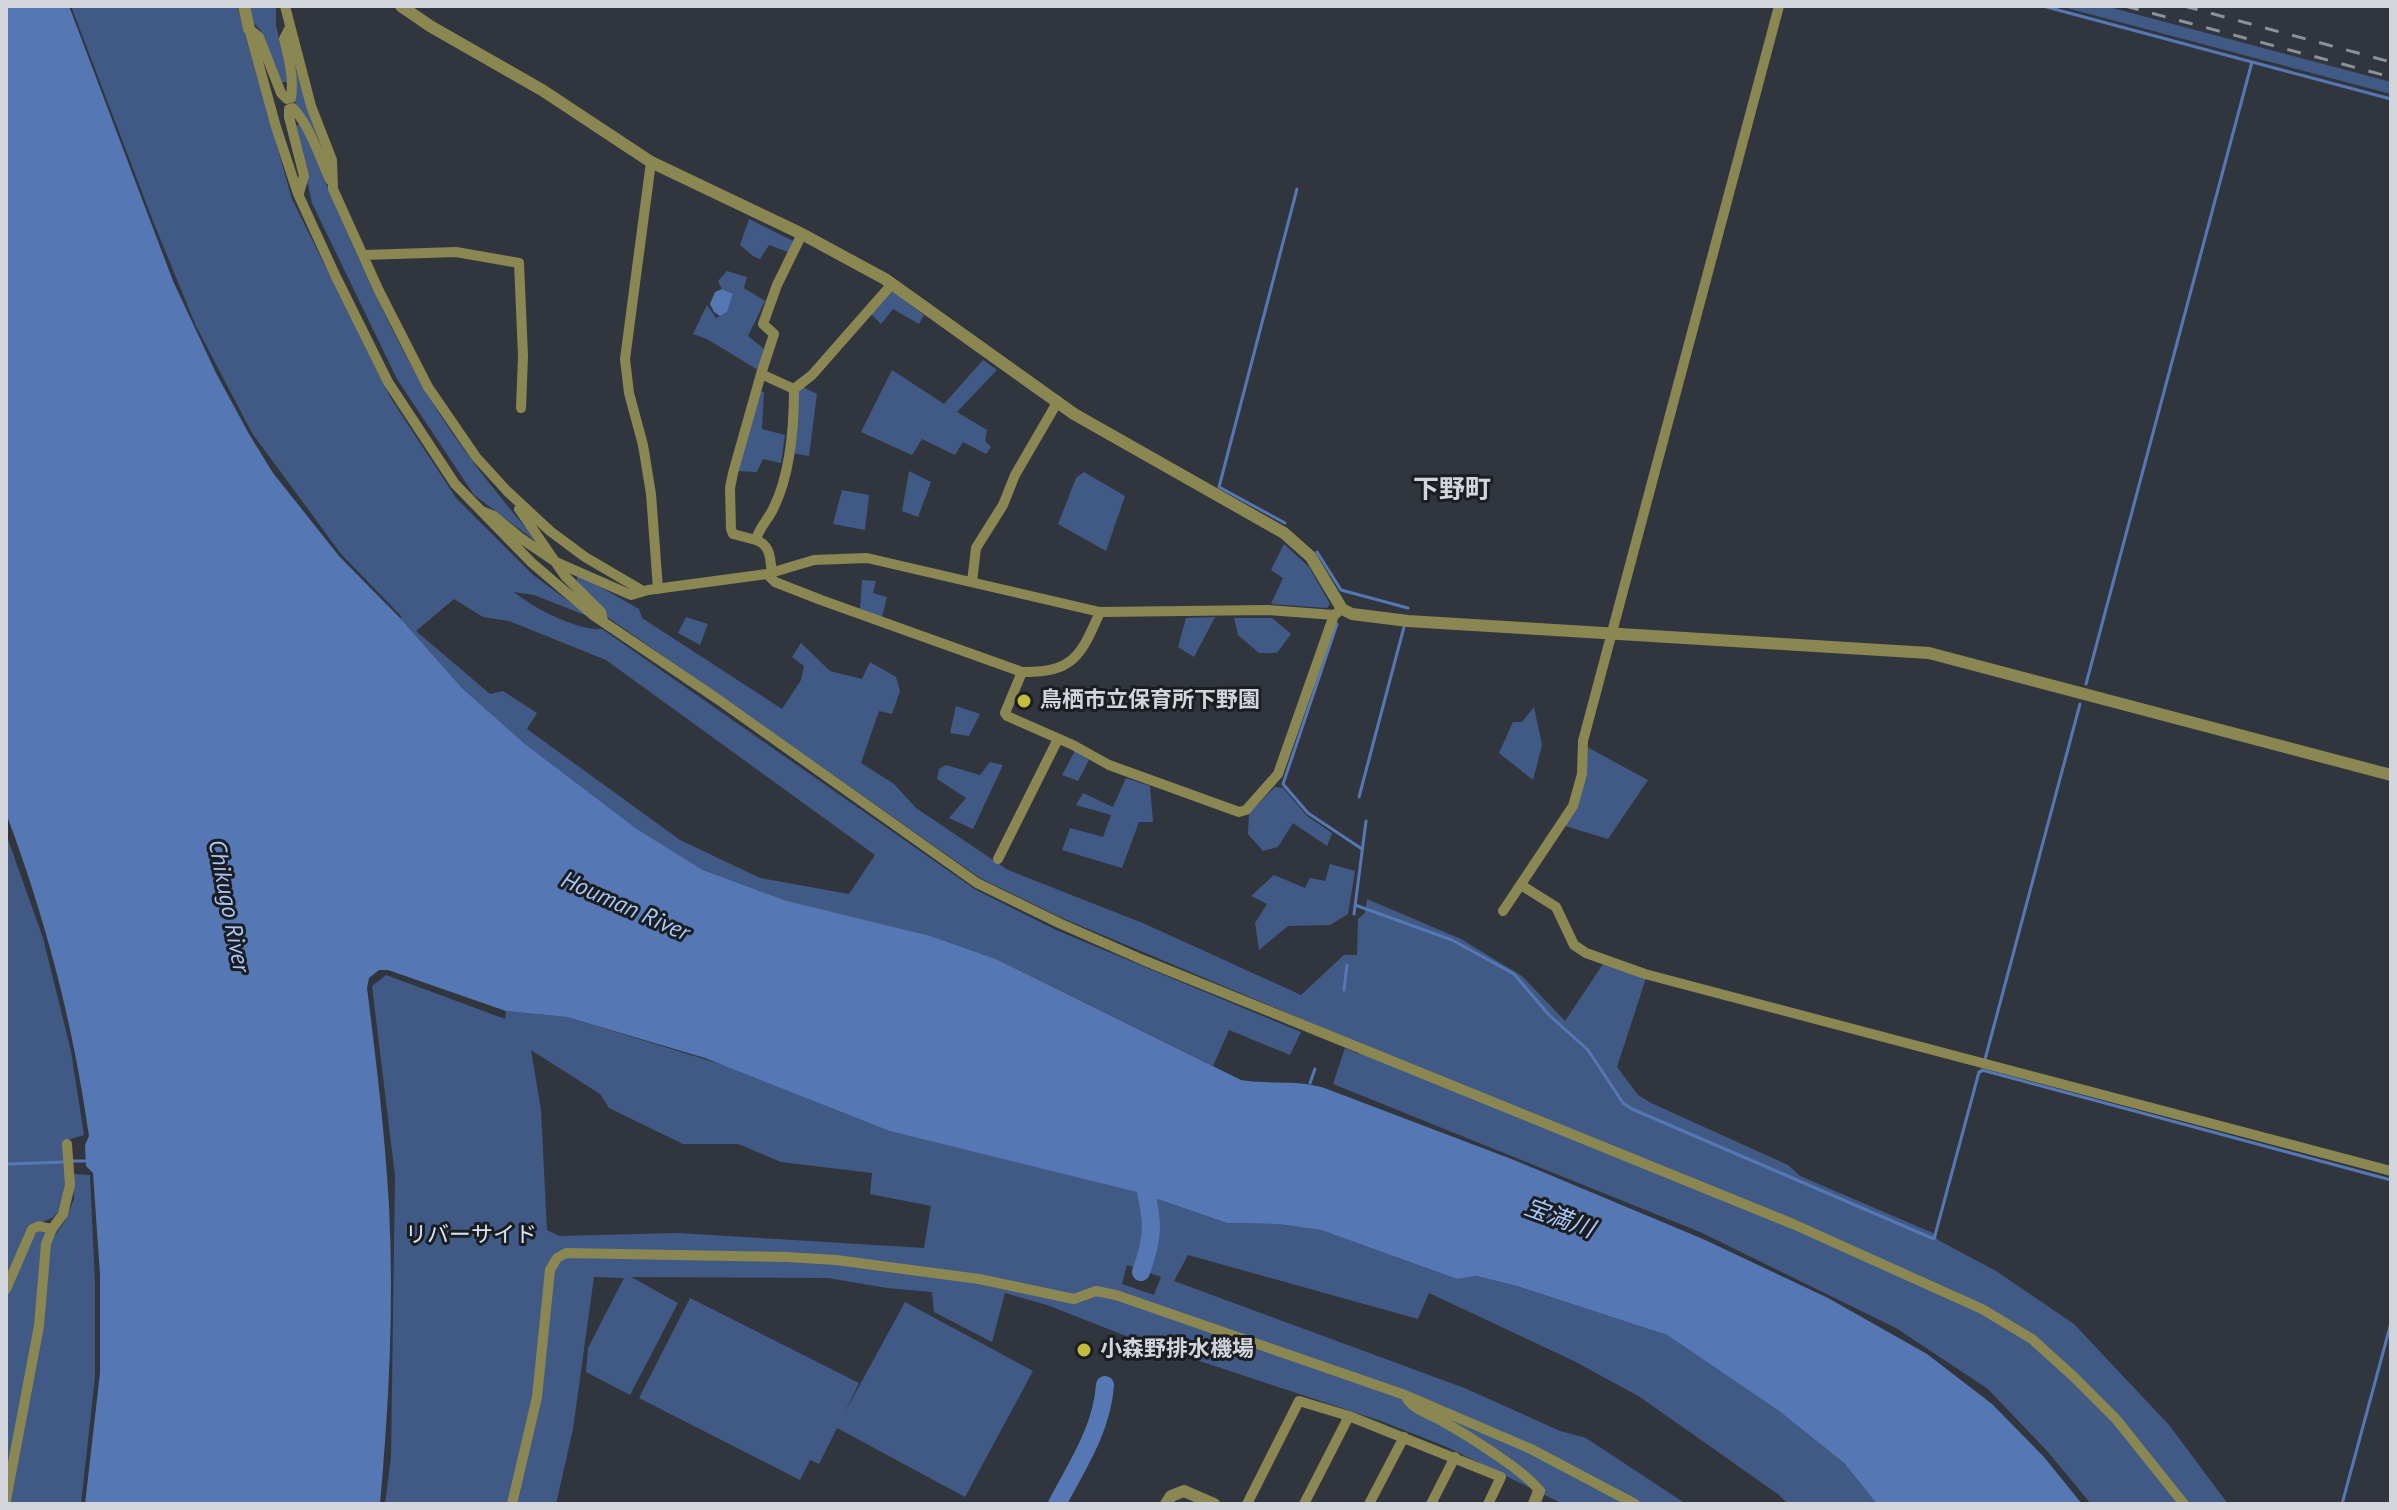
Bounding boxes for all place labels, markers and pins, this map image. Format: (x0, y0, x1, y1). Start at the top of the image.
place label: 鳥栖市立保育所下野園 (1040, 688, 1260, 714)
marker: 鳥栖市立保育所下野園 (1015, 692, 1033, 710)
place label: 小森野排水機場 (1100, 1337, 1254, 1363)
marker: 小森野排水機場 (1075, 1341, 1093, 1359)

